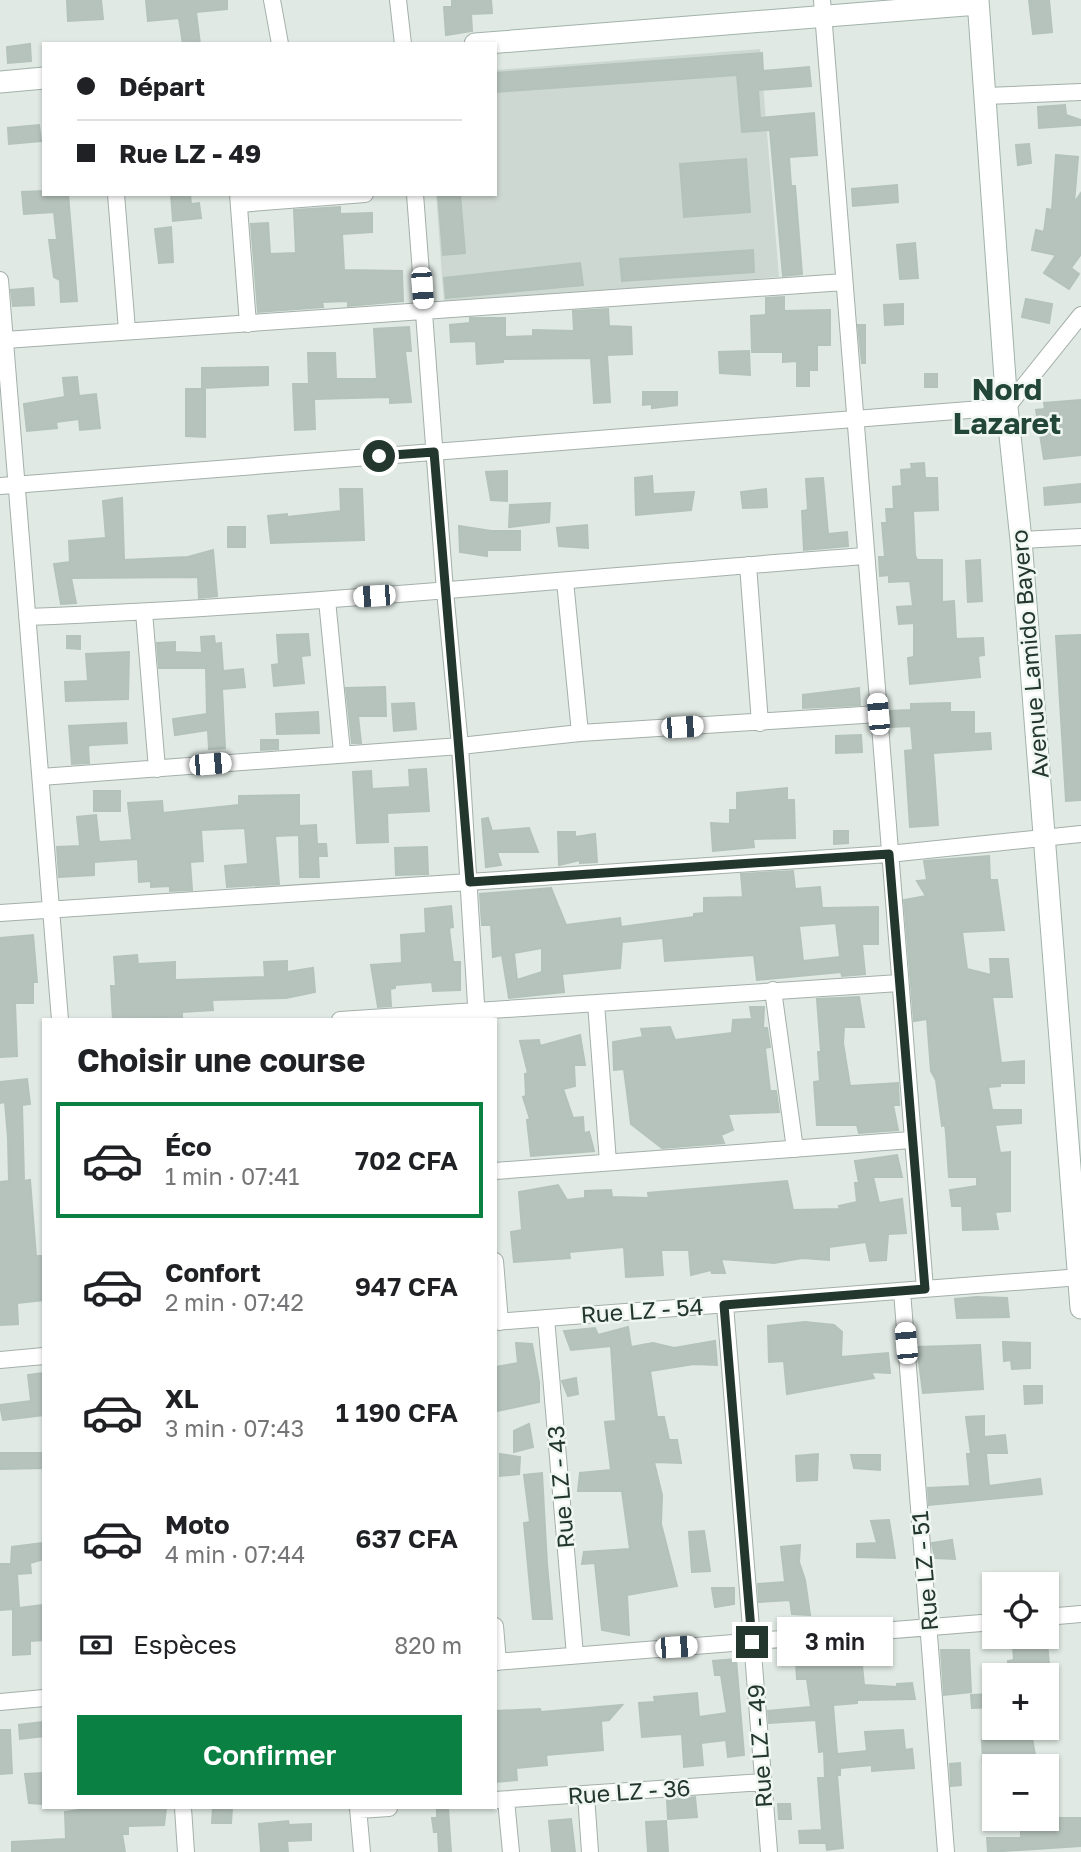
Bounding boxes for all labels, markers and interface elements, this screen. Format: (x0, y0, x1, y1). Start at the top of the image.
text: Départ (119, 71, 205, 102)
text: Rue LZ - 49 (119, 138, 261, 169)
car (411, 266, 434, 310)
district label: Nord Lazaret (953, 371, 1061, 441)
route start (363, 440, 395, 472)
street label: Avenue Lamido Bayero (1004, 528, 1054, 780)
car (353, 584, 396, 608)
car (866, 692, 891, 736)
car (661, 715, 704, 739)
car (189, 752, 232, 776)
text: Choisir une course (77, 1041, 365, 1079)
icon: car (81, 1129, 144, 1192)
text: Éco (165, 1131, 212, 1162)
text: 702 CFA (355, 1145, 458, 1176)
text: 1 min · 07:41 (165, 1162, 300, 1190)
icon: car (81, 1255, 144, 1318)
text: Confort (165, 1257, 261, 1288)
text: 947 CFA (355, 1271, 458, 1302)
text: 2 min · 07:42 (165, 1288, 304, 1316)
street label: Rue LZ - 54 (580, 1292, 704, 1328)
car (894, 1321, 919, 1365)
icon: car (81, 1381, 144, 1444)
text: XL (165, 1383, 199, 1414)
text: 1 190 CFA (336, 1397, 458, 1428)
text: 3 min · 07:43 (165, 1414, 304, 1442)
street label: Rue LZ - 43 (541, 1424, 579, 1550)
icon: car (81, 1507, 144, 1570)
text: Moto (165, 1509, 230, 1540)
street label: Rue LZ - 51 (905, 1510, 943, 1632)
text: 637 CFA (355, 1523, 458, 1554)
text: 4 min · 07:44 (165, 1540, 305, 1568)
map controls (982, 1572, 1059, 1831)
button: locate (982, 1572, 1059, 1649)
callout: 3 min (776, 1618, 892, 1666)
icon: cash (77, 1626, 115, 1664)
route end (736, 1626, 768, 1658)
text: 3 min (805, 1627, 865, 1655)
text: Espèces (133, 1629, 237, 1660)
text: 820 m (394, 1631, 462, 1659)
car (655, 1635, 698, 1659)
button: + (982, 1663, 1059, 1740)
street label: Rue LZ - 49 (741, 1683, 777, 1809)
button: Confirmer (77, 1715, 462, 1795)
button: − (982, 1754, 1059, 1831)
street label: Rue LZ - 36 (567, 1773, 691, 1809)

